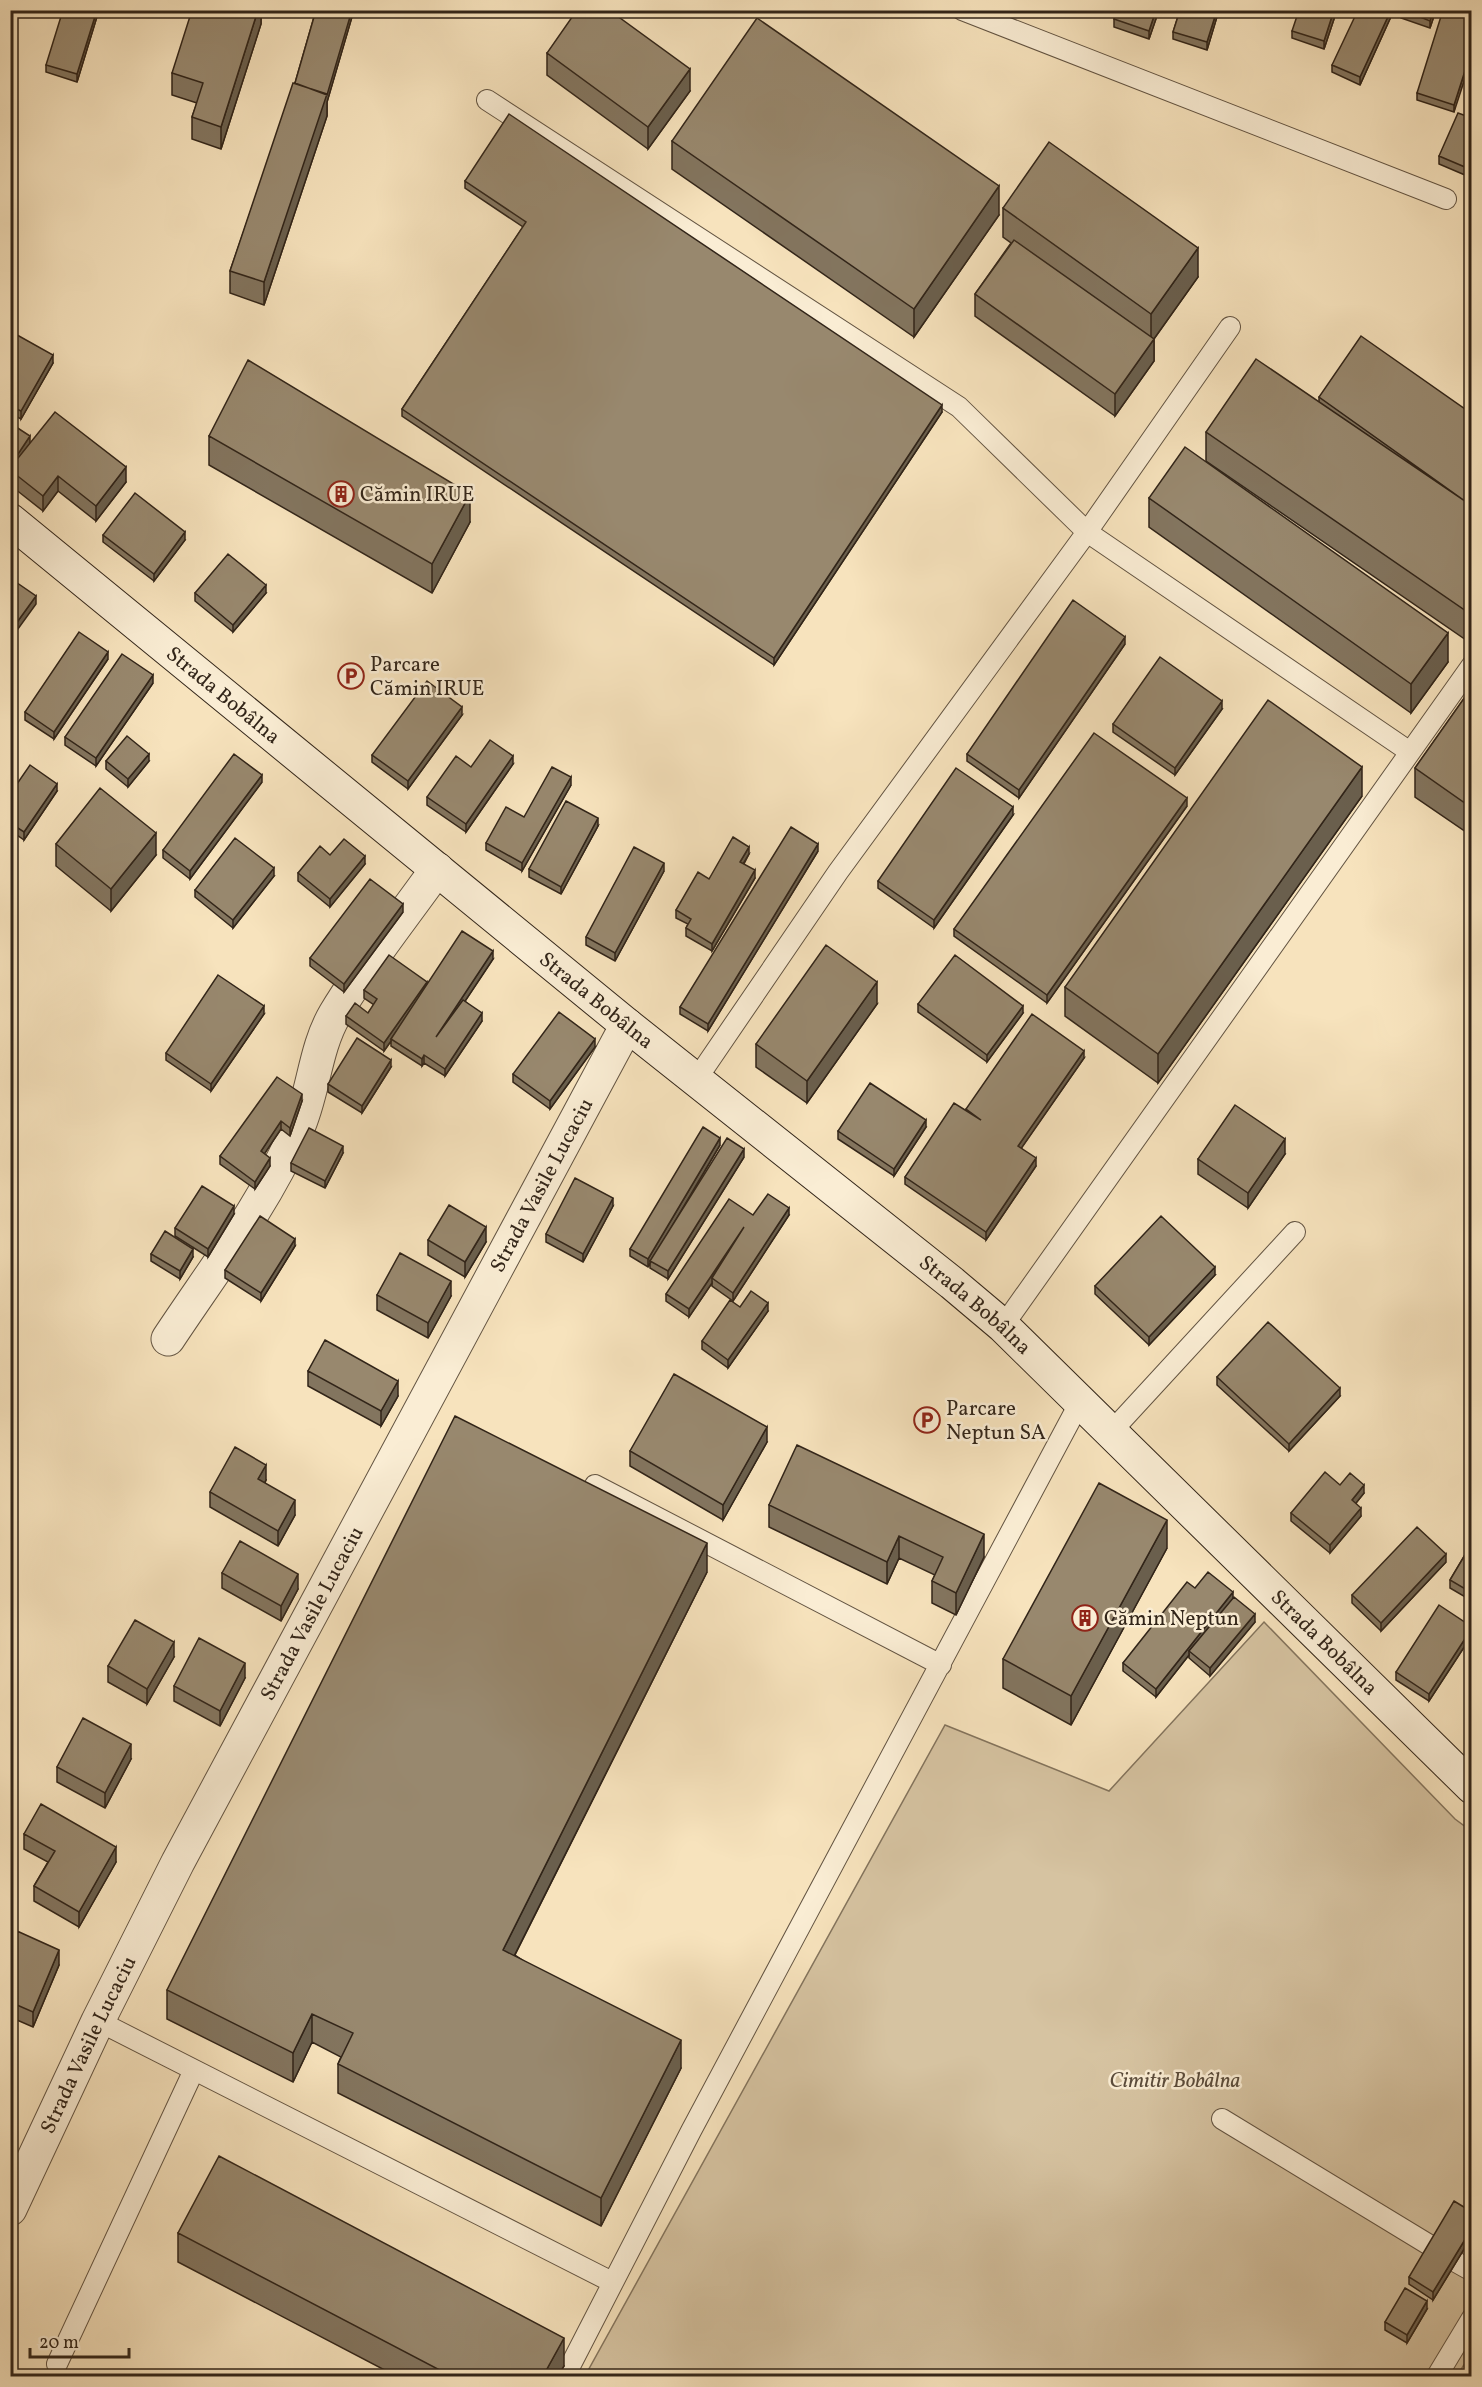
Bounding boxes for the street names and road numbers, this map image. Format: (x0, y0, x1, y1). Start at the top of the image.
street label: Strada Bobâlna (159, 640, 286, 752)
street label: Strada Bobâlna (532, 946, 659, 1057)
street label: Strada Vasile Lucaciu (484, 1093, 601, 1278)
street label: Strada Bobâlna (912, 1249, 1037, 1362)
street label: Strada Vasile Lucaciu (254, 1521, 371, 1706)
street label: Strada Bobâlna (1263, 1584, 1384, 1703)
street label: Strada Vasile Lucaciu (34, 1951, 144, 2139)

